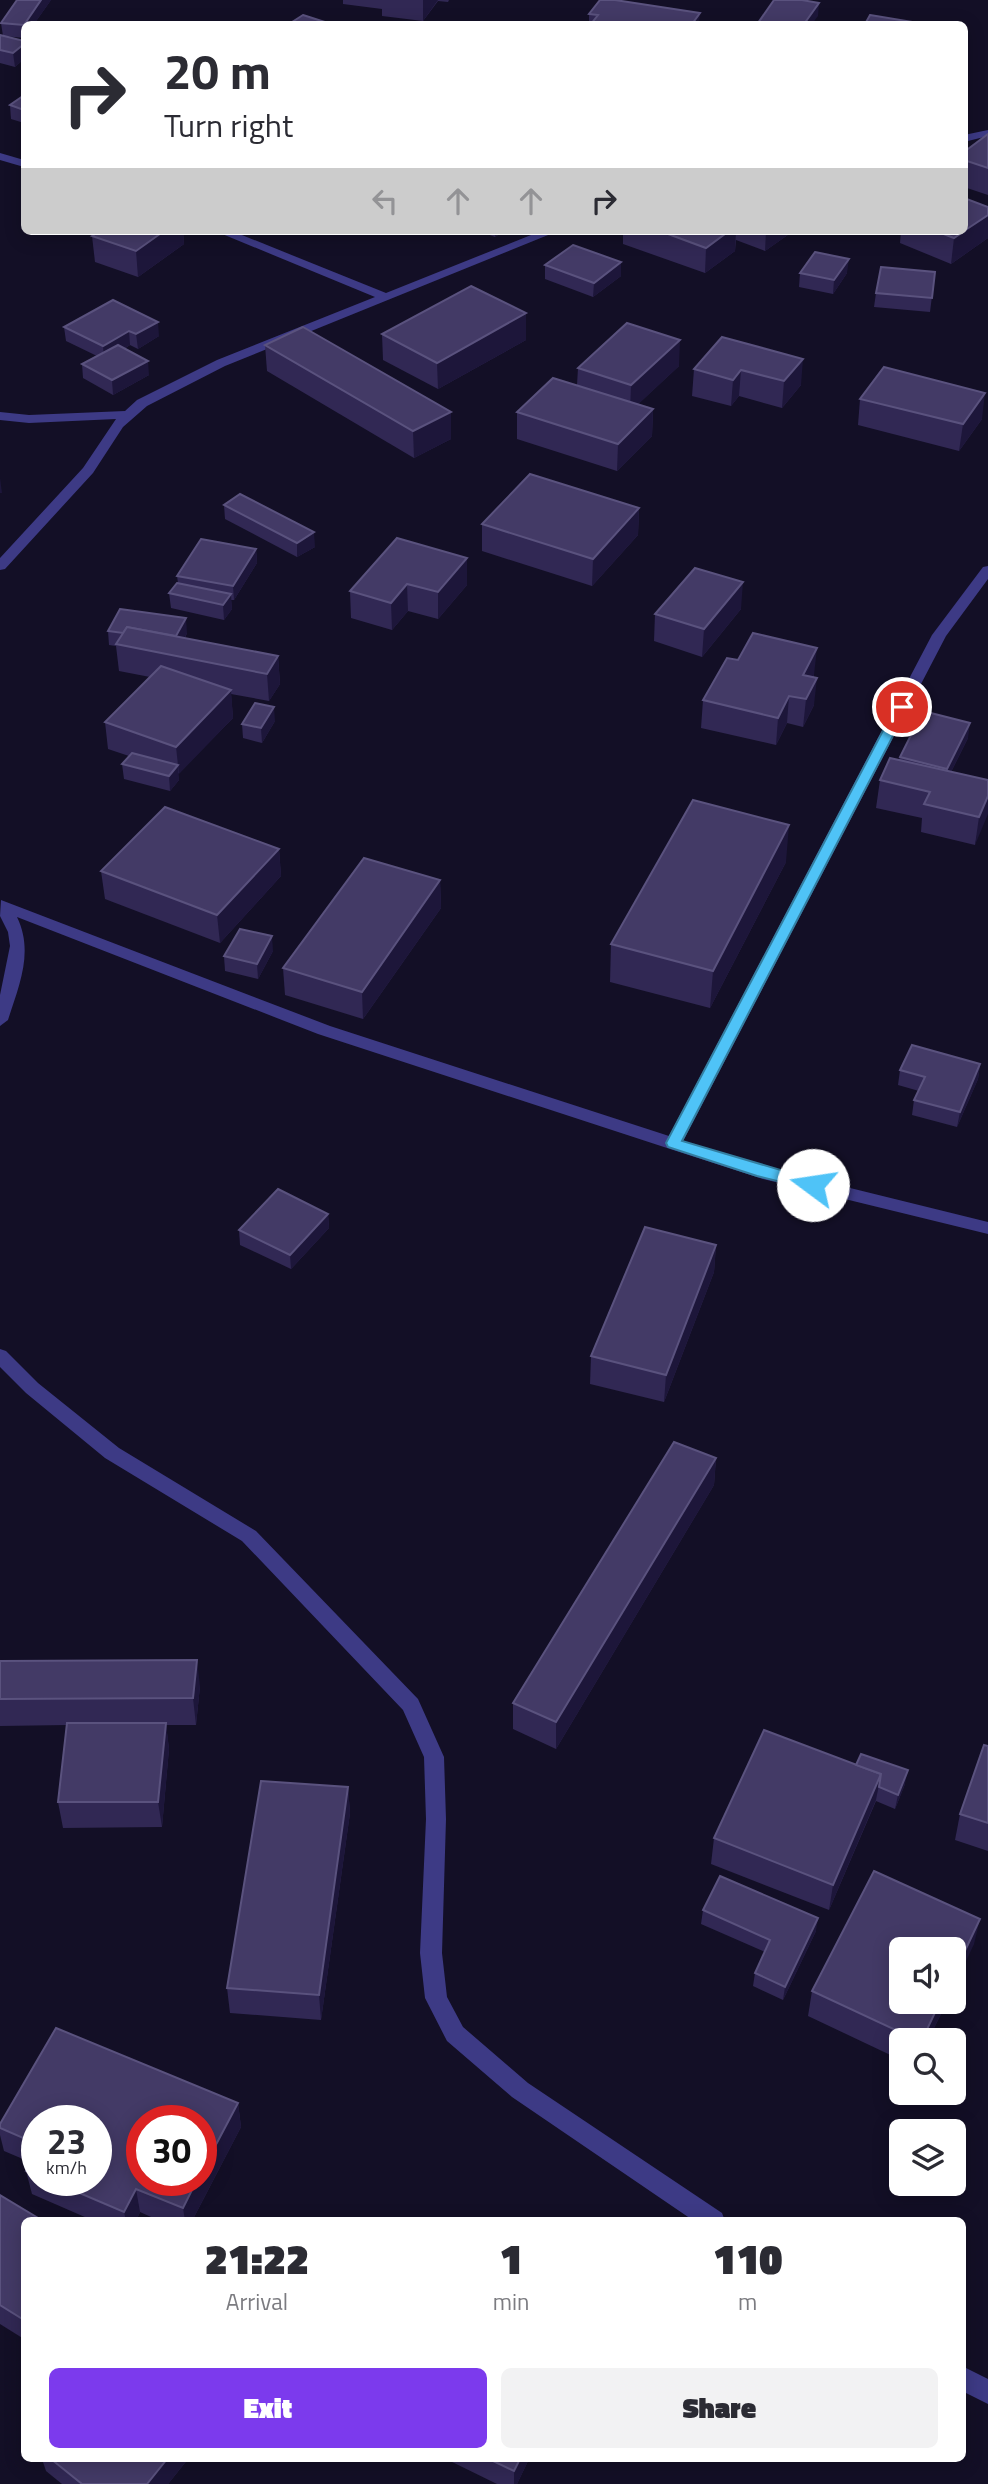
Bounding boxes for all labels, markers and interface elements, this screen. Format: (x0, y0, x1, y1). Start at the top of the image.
text: 20 m (164, 33, 271, 108)
icon: right (49, 49, 140, 140)
text: Turn right (164, 101, 293, 149)
icon: left (366, 182, 404, 220)
icon: ahead (439, 182, 477, 220)
icon: ahead (512, 182, 550, 220)
icon: right (585, 182, 623, 220)
pin (872, 677, 932, 737)
icon: arrive (883, 688, 921, 726)
position arrow (776, 1148, 850, 1222)
map controls (889, 1937, 966, 2196)
button: sound (889, 1937, 966, 2014)
button: search (889, 2028, 966, 2105)
speed limit sign: 30 (126, 2105, 217, 2196)
text: 23 (47, 2114, 86, 2168)
button: layers (889, 2119, 966, 2196)
text: km/h (46, 2154, 87, 2181)
text: 21:22 (205, 2226, 309, 2290)
text: 1 (500, 2226, 523, 2290)
text: 110 (713, 2226, 782, 2290)
text: Arrival (226, 2284, 288, 2319)
text: min (493, 2284, 529, 2319)
text: m (738, 2284, 757, 2319)
button: Exit (49, 2368, 487, 2448)
button: Share (501, 2368, 938, 2448)

